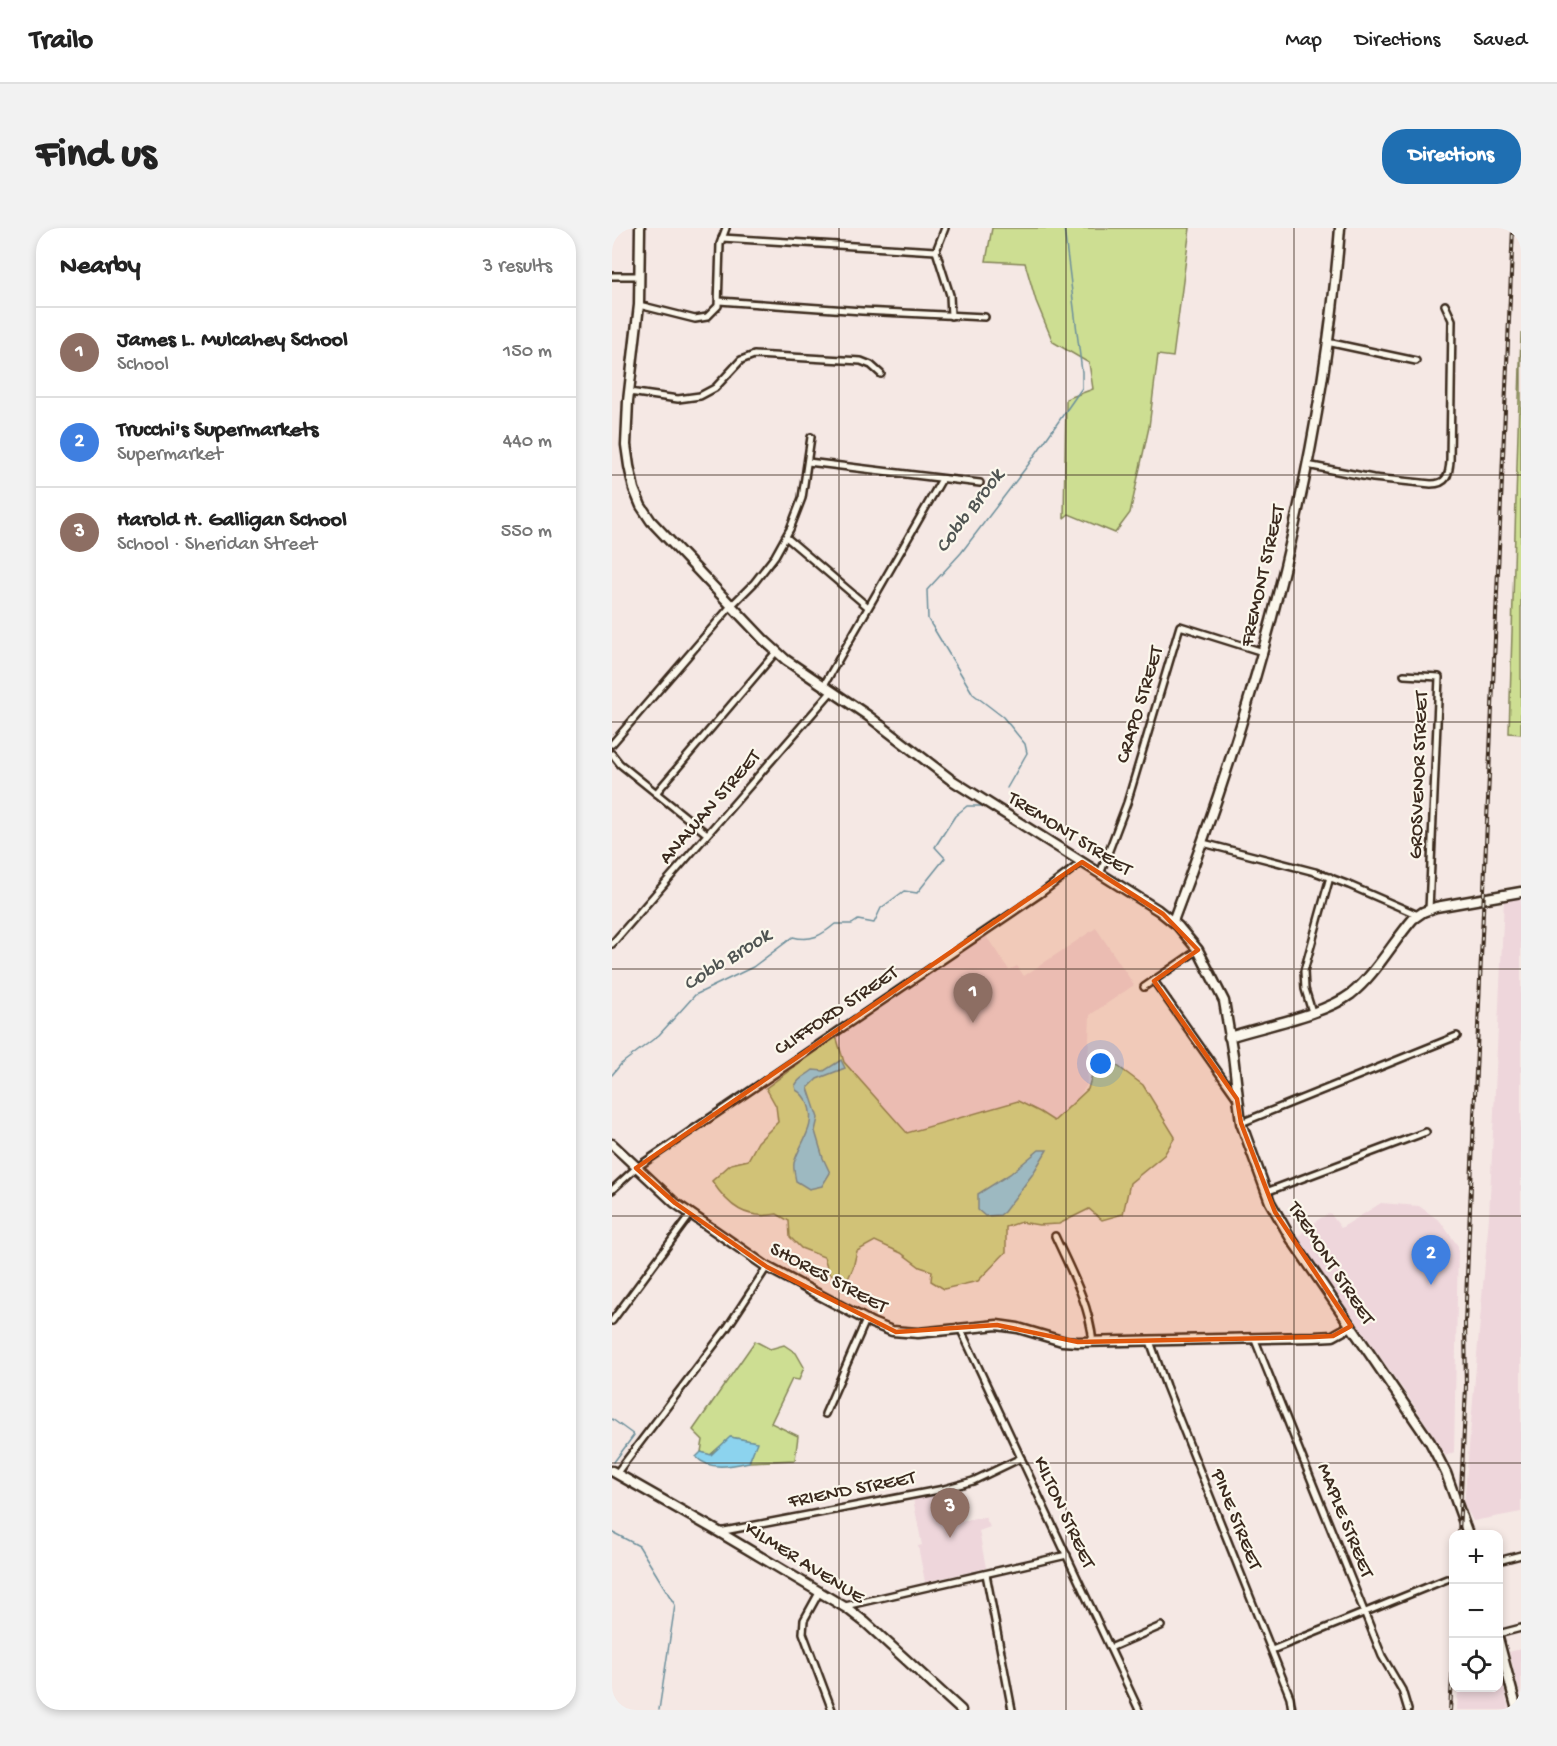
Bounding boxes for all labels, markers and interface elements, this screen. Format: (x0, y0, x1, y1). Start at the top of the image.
text: Trailo (30, 25, 93, 58)
text: Map (1285, 29, 1322, 54)
text: Directions (1355, 29, 1440, 54)
text: Saved (1473, 29, 1527, 54)
button: Directions (1382, 129, 1521, 184)
text: Find us (36, 132, 156, 181)
text: Nearby (60, 252, 141, 283)
text: 3 results (483, 256, 552, 279)
text: James L. Mulcahey School (117, 328, 348, 354)
text: 1 (75, 341, 84, 364)
text: 150 m (503, 341, 552, 364)
text: School (117, 354, 169, 377)
text: Trucchi's Supermarkets (117, 418, 318, 444)
text: 2 (75, 431, 84, 454)
text: 440 m (503, 431, 552, 454)
text: Supermarket (117, 444, 223, 467)
water label: Cobb Brook (931, 463, 1012, 559)
street label: FREMONT STREET (1236, 502, 1292, 650)
text: Harold H. Galligan School (117, 508, 347, 534)
text: 3 (74, 521, 85, 544)
text: 550 m (501, 521, 552, 544)
text: School · Sheridan Street (117, 534, 317, 557)
street label: CRAPO STREET (1112, 643, 1170, 766)
street label: GROSVENOR STREET (1406, 689, 1434, 860)
street label: ANAWAN STREET (655, 745, 768, 870)
street label: TREMONT STREET (1002, 787, 1136, 883)
water label: Cobb Brook (679, 923, 779, 998)
street label: CLIFFORD STREET (771, 962, 904, 1062)
pin: 1 (954, 974, 992, 1023)
your location (1086, 1049, 1115, 1078)
street label: TREMONT STREET (1281, 1197, 1379, 1331)
pin: 2 (1412, 1236, 1450, 1285)
street label: SHORES STREET (765, 1238, 892, 1320)
street label: KILTON STREET (1027, 1453, 1099, 1574)
street label: MAPLE STREET (1311, 1460, 1378, 1583)
street label: PINE STREET (1204, 1466, 1266, 1575)
street label: FRIEND STREET (786, 1467, 919, 1515)
pin: 3 (930, 1488, 970, 1538)
street label: KILMER AVENUE (740, 1518, 870, 1611)
map controls (1449, 1530, 1503, 1692)
button: + (1449, 1530, 1503, 1584)
button: − (1449, 1584, 1503, 1638)
button: locate (1449, 1638, 1503, 1692)

